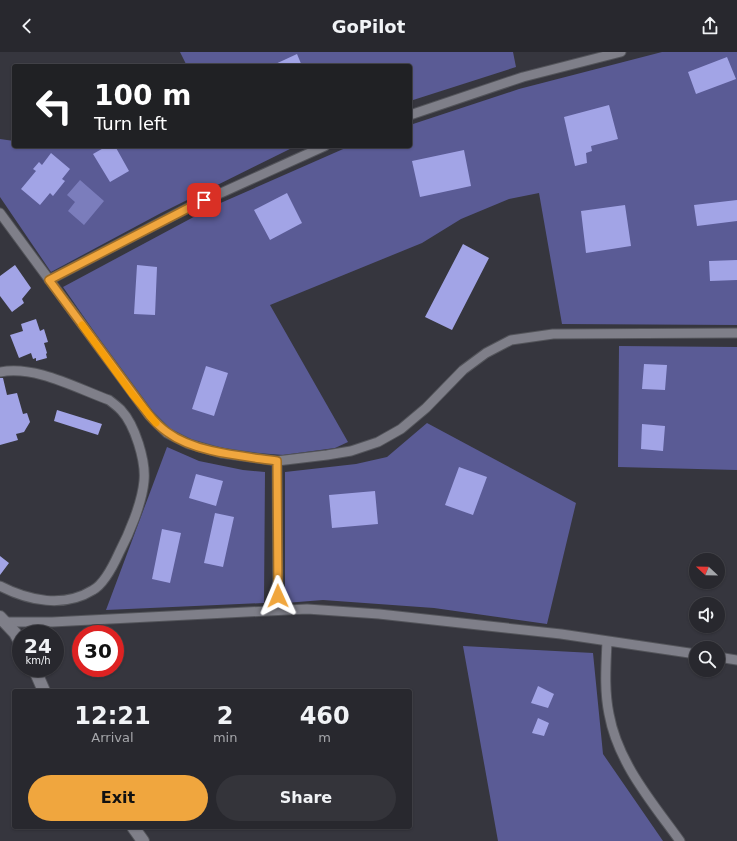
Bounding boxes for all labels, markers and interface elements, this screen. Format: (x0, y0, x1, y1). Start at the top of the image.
icon: back (16, 15, 38, 37)
icon: share (699, 15, 721, 37)
text: GoPilot (332, 16, 405, 37)
text: 100 m (94, 79, 191, 112)
icon: left (28, 80, 80, 132)
text: Turn left (94, 113, 167, 134)
pin (187, 183, 221, 217)
icon: arrive (193, 189, 215, 211)
north arrow (689, 553, 725, 589)
map controls (689, 553, 725, 677)
position arrow (257, 575, 299, 617)
button: sound (689, 597, 725, 633)
speed limit sign: 30 (72, 625, 124, 677)
text: 24 (24, 634, 52, 658)
button: search (689, 641, 725, 677)
text: km/h (25, 655, 51, 666)
text: 12:21 (74, 702, 151, 730)
text: 2 (217, 702, 233, 730)
text: 460 (300, 702, 350, 730)
text: Arrival (91, 730, 134, 745)
text: min (213, 730, 237, 745)
text: m (318, 730, 331, 745)
button: Exit (28, 775, 208, 821)
button: Share (216, 775, 396, 821)

